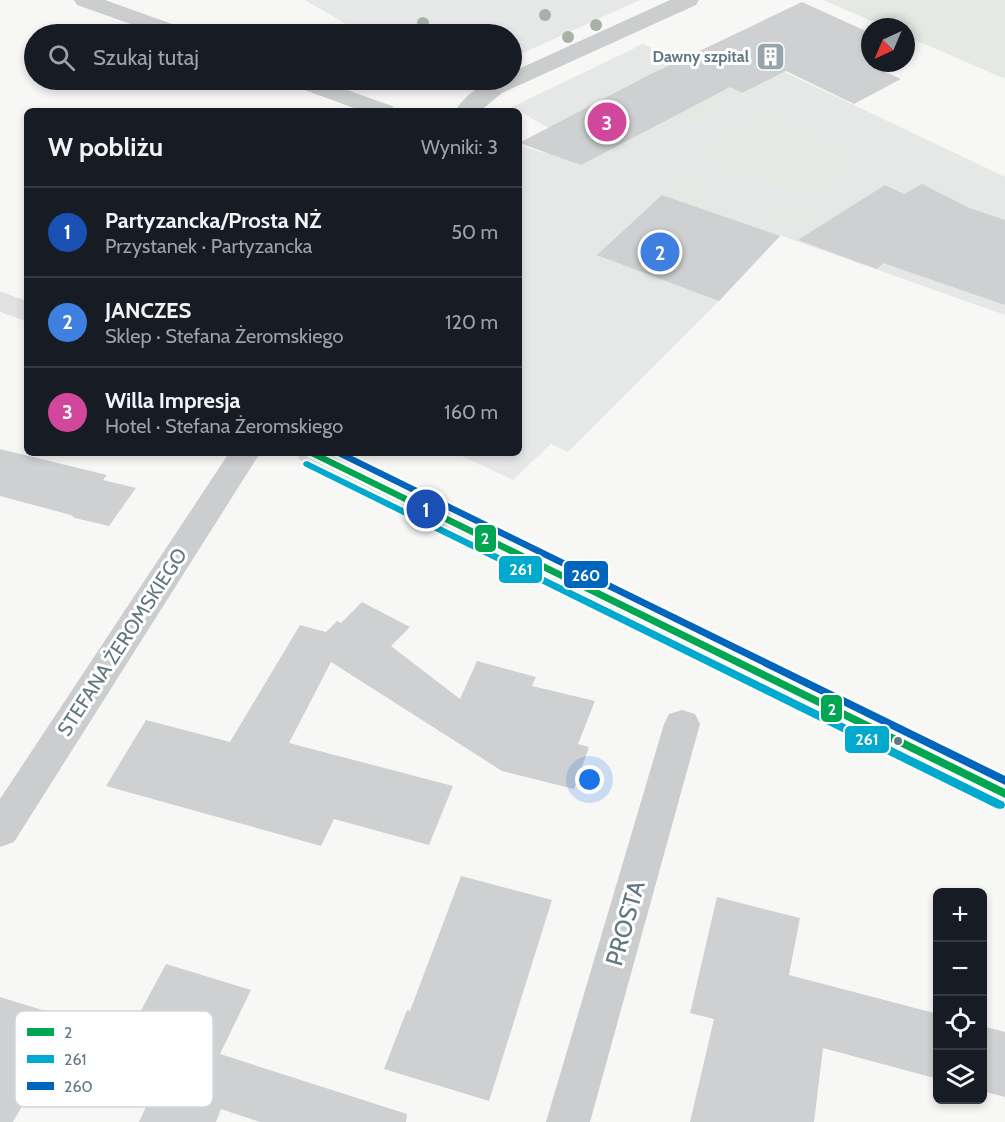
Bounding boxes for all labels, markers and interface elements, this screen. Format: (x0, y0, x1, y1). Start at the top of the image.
north arrow (861, 18, 915, 72)
search box (24, 24, 522, 90)
building icon: Dawny szpital (754, 40, 786, 72)
icon: search (45, 41, 78, 74)
text: Szukaj tutaj (93, 44, 199, 71)
place label: Dawny szpital (653, 47, 749, 66)
pin: 3 (588, 100, 626, 144)
text: W pobliżu (48, 131, 163, 163)
text: Wyniki: 3 (421, 135, 498, 159)
text: Partyzancka/Prosta NŻ (105, 207, 321, 234)
text: 1 (64, 220, 71, 244)
text: 50 m (451, 220, 498, 244)
pin: 2 (640, 230, 680, 274)
text: Przystanek · Partyzancka (105, 234, 312, 258)
text: JANCZES (105, 297, 191, 324)
text: 2 (62, 310, 73, 334)
text: 120 m (445, 310, 498, 334)
text: Sklep · Stefana Żeromskiego (105, 324, 343, 348)
text: Willa Impresja (105, 387, 240, 414)
text: 3 (62, 400, 73, 424)
text: 160 m (444, 400, 498, 424)
text: Hotel · Stefana Żeromskiego (105, 414, 343, 438)
pin: 1 (406, 486, 446, 532)
line badge: 2 (474, 524, 497, 553)
text: 2 (481, 529, 489, 548)
street label: STEFANA ŻEROMSKIEGO (52, 543, 192, 741)
line badge: 261 (498, 555, 543, 584)
text: 261 (509, 560, 533, 579)
line badge: 260 (563, 560, 609, 589)
text: 260 (572, 566, 600, 585)
line badge: 2 (820, 694, 843, 723)
text: 2 (828, 700, 836, 719)
line badge: 261 (844, 725, 890, 754)
text: 261 (855, 730, 879, 749)
unlabelled marker (892, 735, 904, 747)
your location (575, 765, 604, 794)
street label: PROSTA (599, 877, 651, 969)
map controls (933, 888, 987, 1104)
button: + (933, 888, 987, 942)
button: − (933, 942, 987, 996)
button: locate (933, 996, 987, 1050)
legend (15, 1011, 213, 1107)
text: 2 (64, 1023, 72, 1042)
text: 261 (64, 1050, 87, 1069)
button: layers (933, 1050, 987, 1104)
text: 260 (64, 1077, 93, 1096)

